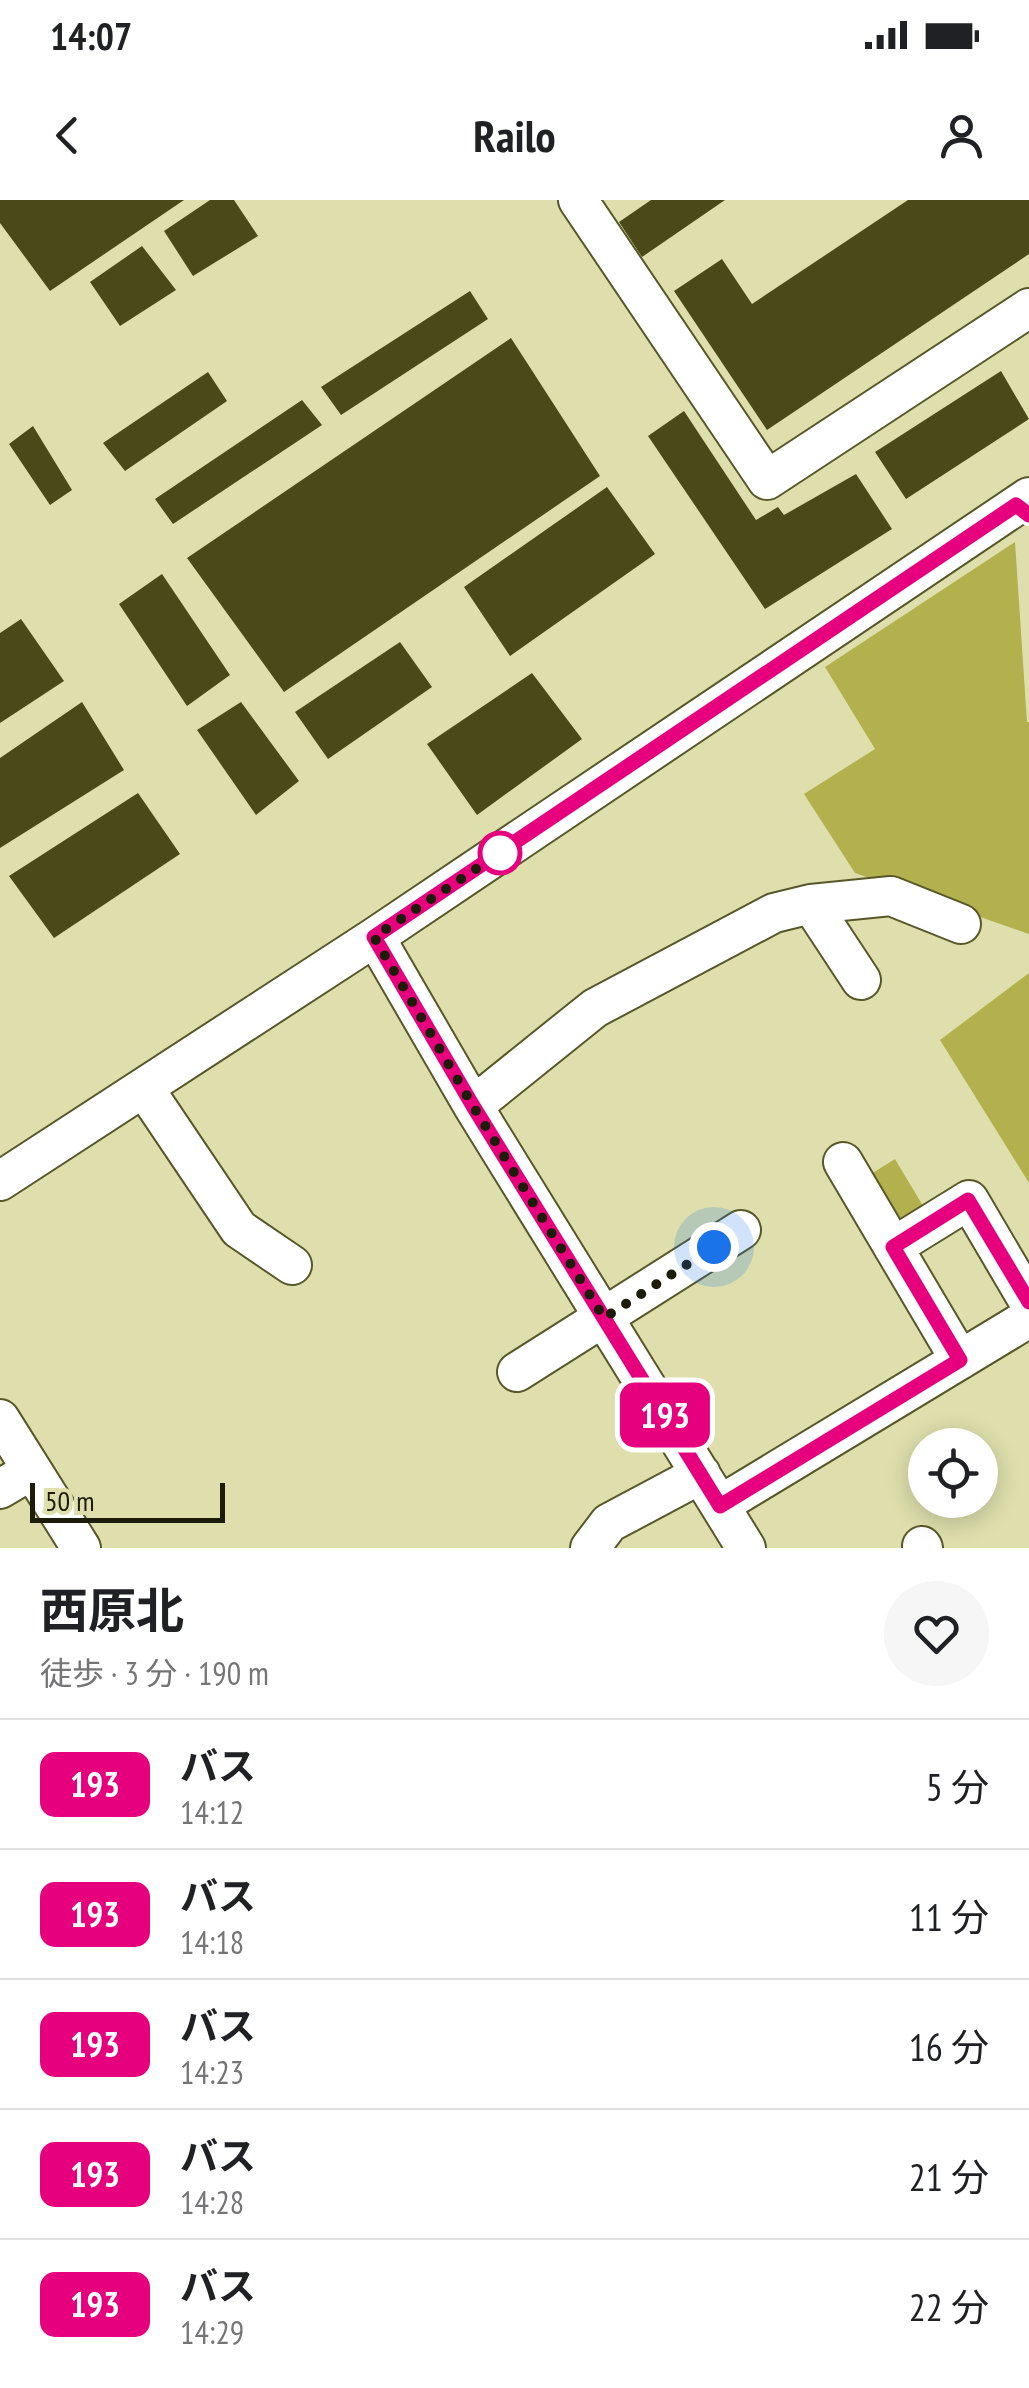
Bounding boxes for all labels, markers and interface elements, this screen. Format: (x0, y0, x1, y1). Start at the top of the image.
text: 14:07 (50, 11, 132, 60)
text: Railo (473, 106, 556, 164)
icon: back (40, 108, 95, 163)
icon: person (934, 108, 989, 163)
unlabelled marker (479, 832, 521, 874)
your location (689, 1222, 739, 1272)
line badge: 193 (608, 1382, 722, 1448)
text: 193 (640, 1392, 690, 1438)
map controls (908, 1428, 998, 1518)
button: locate (908, 1428, 998, 1518)
scale bar (30, 1478, 225, 1522)
text: 50 m (45, 1482, 94, 1519)
text: 西原北 (40, 1579, 184, 1641)
button: heart (884, 1581, 989, 1686)
text: 徒歩 · 3 分 · 190 m (40, 1652, 269, 1694)
text: バス (180, 1741, 256, 1790)
text: 193 (70, 1761, 120, 1807)
text: 5 分 (926, 1762, 989, 1811)
text: 14:12 (180, 1791, 244, 1833)
text: バス (180, 1871, 256, 1920)
text: 193 (70, 1891, 120, 1937)
text: 11 分 (909, 1892, 989, 1941)
text: 14:18 (180, 1921, 244, 1963)
text: バス (180, 2001, 256, 2050)
text: 193 (70, 2021, 120, 2067)
text: 16 分 (909, 2022, 989, 2071)
text: 14:23 (180, 2051, 244, 2093)
text: バス (180, 2131, 256, 2180)
text: 193 (70, 2151, 120, 2197)
text: 21 分 (909, 2152, 989, 2201)
text: 14:28 (180, 2181, 244, 2223)
text: バス (180, 2261, 256, 2310)
text: 193 (70, 2281, 120, 2327)
text: 22 分 (909, 2282, 989, 2331)
text: 14:29 (180, 2311, 244, 2353)

